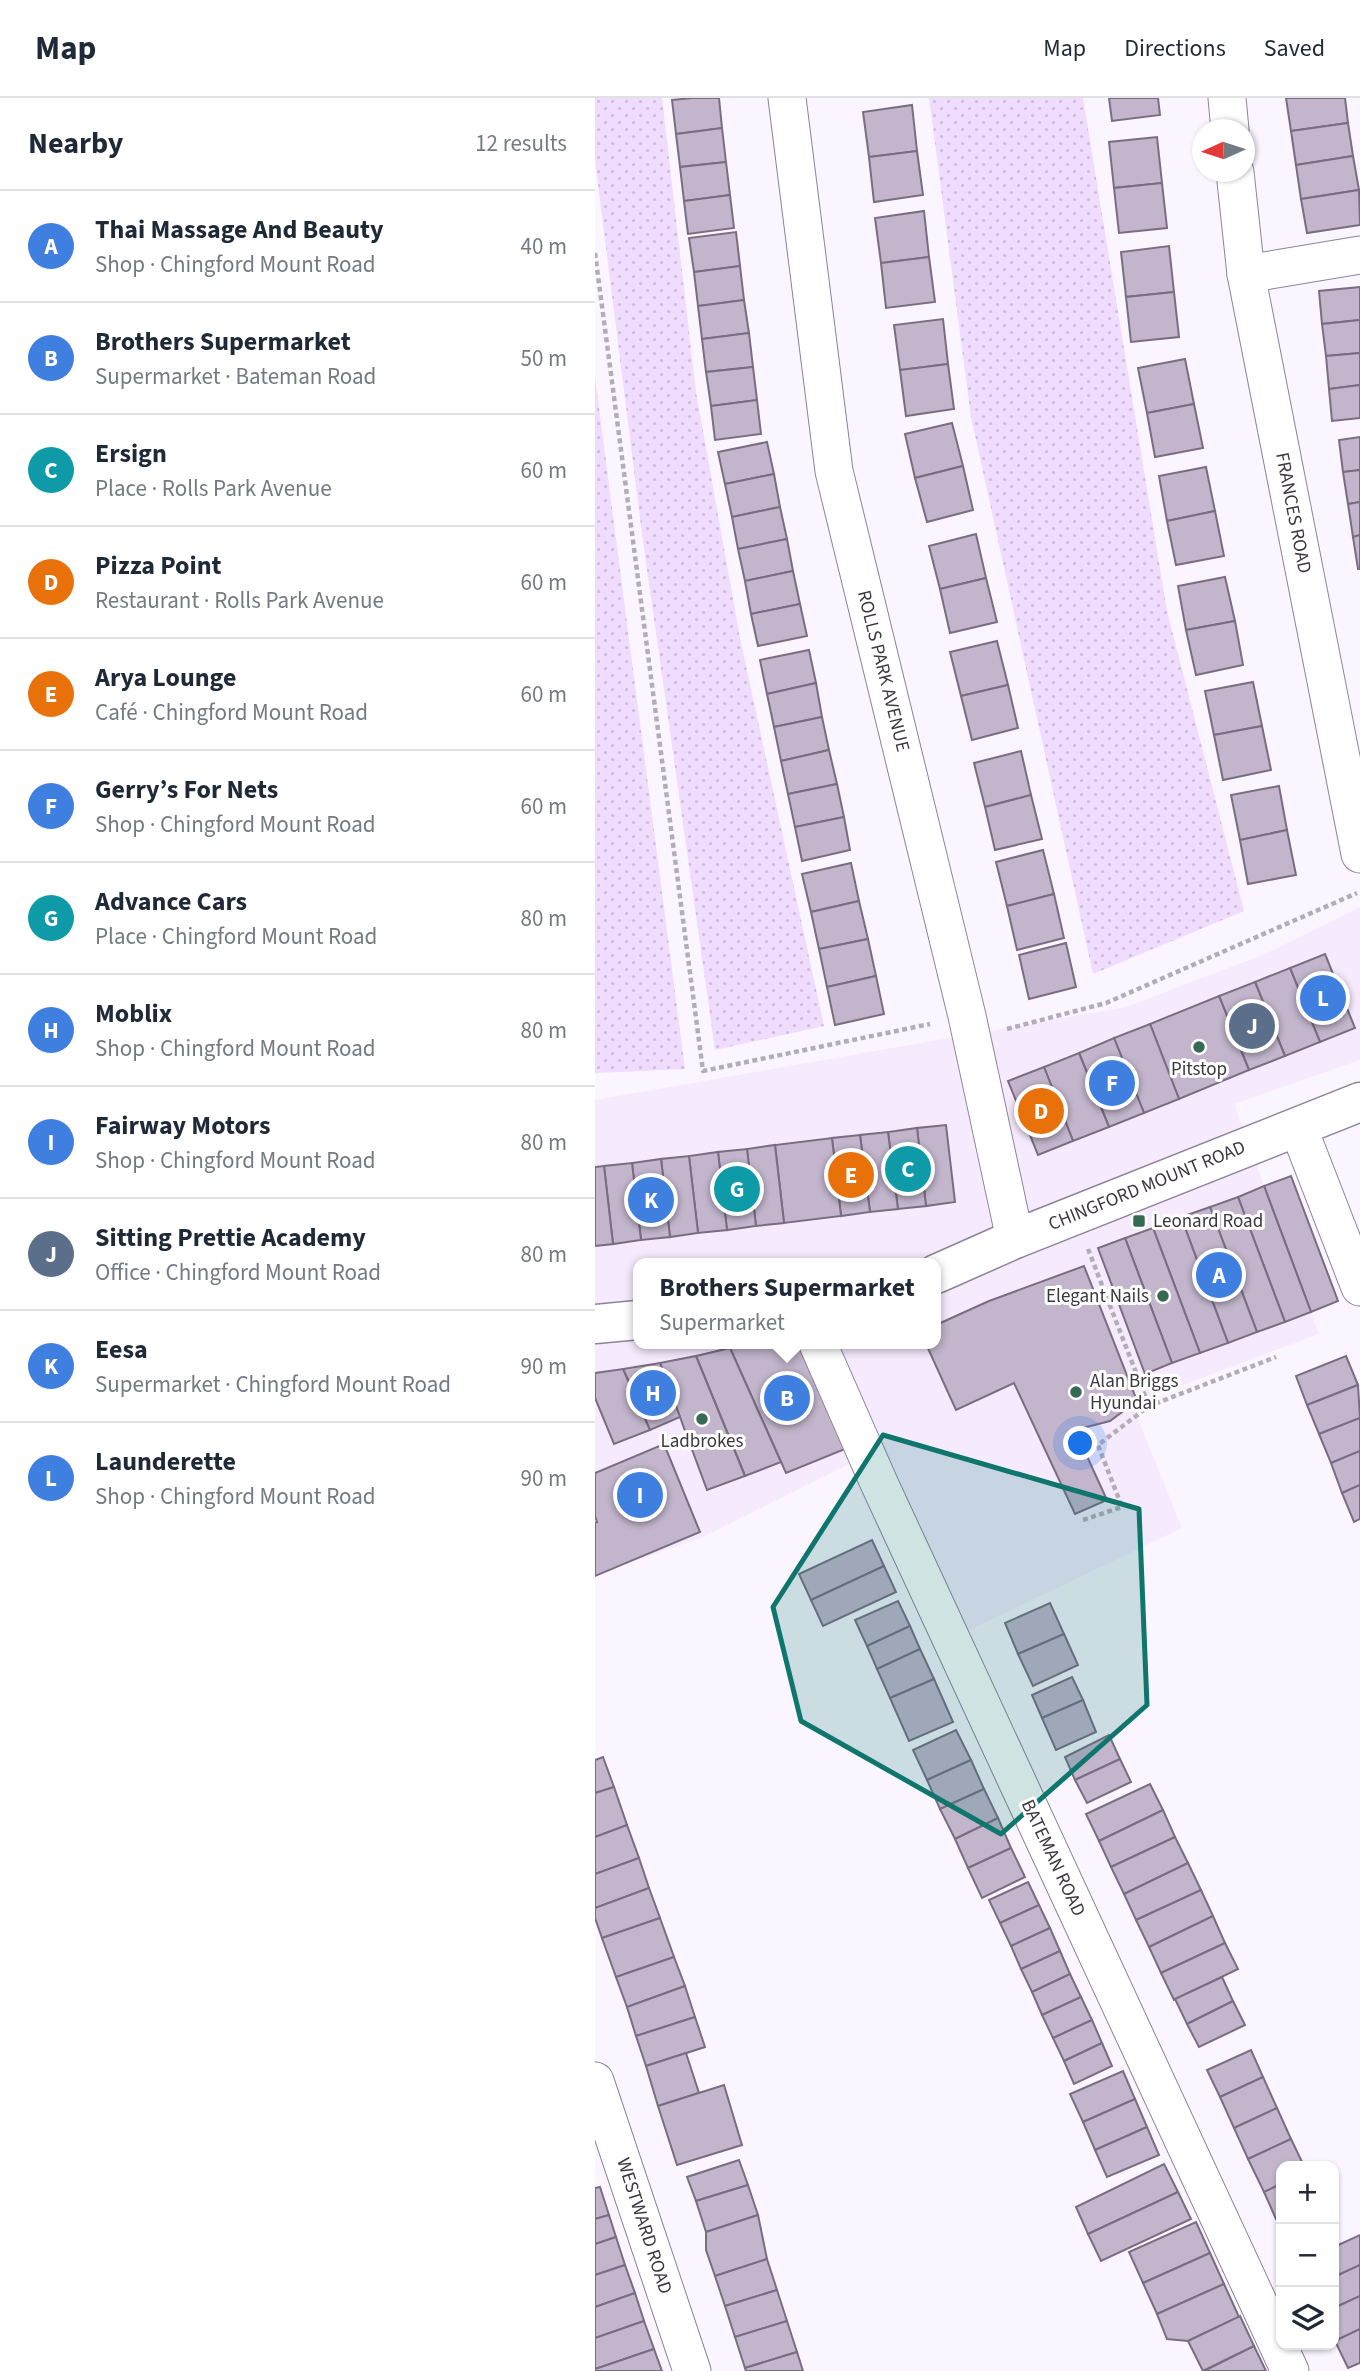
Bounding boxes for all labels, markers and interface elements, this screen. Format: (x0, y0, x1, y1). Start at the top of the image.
text: Map (35, 25, 96, 72)
text: Map (1043, 31, 1086, 66)
text: Directions (1124, 31, 1226, 66)
text: Saved (1264, 31, 1325, 66)
north arrow (1192, 119, 1255, 182)
text: Nearby (28, 122, 123, 165)
text: 12 results (475, 127, 567, 160)
text: Thai Massage And Beauty (95, 211, 383, 248)
text: A (44, 230, 58, 263)
text: 40 m (520, 230, 567, 263)
text: Shop · Chingford Mount Road (95, 248, 376, 281)
text: Brothers Supermarket (95, 323, 351, 360)
text: B (44, 342, 58, 375)
text: 50 m (520, 342, 567, 375)
text: Supermarket · Bateman Road (95, 360, 376, 393)
text: Ersign (95, 435, 167, 472)
street label: FRANCES ROAD (1268, 450, 1318, 576)
text: C (44, 454, 58, 487)
text: 60 m (520, 454, 567, 487)
text: Place · Rolls Park Avenue (95, 472, 332, 505)
text: Pizza Point (95, 547, 222, 584)
text: D (44, 566, 58, 599)
text: 60 m (520, 566, 567, 599)
text: Restaurant · Rolls Park Avenue (95, 584, 384, 617)
street label: ROLLS PARK AVENUE (850, 587, 916, 755)
text: Arya Lounge (95, 659, 236, 696)
text: E (45, 678, 57, 711)
text: 60 m (520, 678, 567, 711)
text: Café · Chingford Mount Road (95, 696, 368, 729)
text: Gerry’s For Nets (95, 771, 278, 808)
text: F (45, 790, 57, 823)
text: 60 m (520, 790, 567, 823)
text: Shop · Chingford Mount Road (95, 808, 376, 841)
text: Advance Cars (95, 883, 247, 920)
text: G (44, 902, 58, 935)
text: 80 m (520, 902, 567, 935)
text: Place · Chingford Mount Road (95, 920, 377, 953)
pin: L (1300, 972, 1346, 1024)
text: Moblix (95, 995, 172, 1032)
pin: J (1229, 1000, 1275, 1052)
text: H (43, 1014, 59, 1047)
text: 80 m (520, 1014, 567, 1047)
text: Shop · Chingford Mount Road (95, 1032, 376, 1065)
marker: Pitstop (1191, 1039, 1207, 1055)
place label: Pitstop (1171, 1056, 1227, 1083)
pin: F (1089, 1057, 1135, 1109)
pin: D (1018, 1085, 1064, 1137)
text: Fairway Motors (95, 1107, 270, 1144)
text: I (48, 1126, 54, 1159)
text: 80 m (520, 1126, 567, 1159)
street label: CHINGFORD MOUNT ROAD (1044, 1134, 1250, 1238)
pin: C (885, 1143, 931, 1195)
text: Shop · Chingford Mount Road (95, 1144, 376, 1177)
pin: E (828, 1149, 874, 1201)
pin: G (714, 1163, 760, 1215)
pin: K (628, 1174, 674, 1226)
place label: Leonard Road (1153, 1208, 1263, 1235)
marker: Leonard Road (1131, 1213, 1147, 1229)
text: Sitting Prettie Academy (95, 1219, 366, 1256)
text: J (45, 1238, 57, 1271)
text: 80 m (520, 1238, 567, 1271)
pin: A (1196, 1249, 1242, 1301)
text: Office · Chingford Mount Road (95, 1256, 381, 1289)
popup (633, 1258, 941, 1349)
text: Brothers Supermarket (659, 1269, 915, 1306)
place label: Elegant Nails (1046, 1283, 1149, 1310)
marker: Elegant Nails (1155, 1288, 1171, 1304)
text: Supermarket (659, 1306, 785, 1339)
text: Eesa (95, 1331, 148, 1368)
text: K (44, 1350, 58, 1383)
text: 90 m (520, 1350, 567, 1383)
pin: H (630, 1367, 676, 1419)
text: Supermarket · Chingford Mount Road (95, 1368, 451, 1401)
place label: Alan Briggs Hyundai (1090, 1368, 1179, 1417)
pin: B (764, 1372, 810, 1424)
marker: Alan Briggs Hyundai (1068, 1384, 1084, 1400)
marker: Ladbrokes (694, 1411, 710, 1427)
your location (1063, 1426, 1097, 1460)
place label: Ladbrokes (660, 1428, 744, 1455)
text: Launderette (95, 1443, 236, 1480)
text: L (45, 1462, 57, 1495)
text: 90 m (520, 1462, 567, 1495)
pin: I (617, 1469, 663, 1521)
text: Shop · Chingford Mount Road (95, 1480, 376, 1513)
street label: BATEMAN ROAD (1014, 1795, 1092, 1921)
street label: WESTWARD ROAD (609, 2154, 679, 2298)
map controls (1276, 2161, 1339, 2350)
button: + (1276, 2161, 1339, 2224)
button: − (1276, 2224, 1339, 2287)
button: layers (1276, 2287, 1339, 2350)

